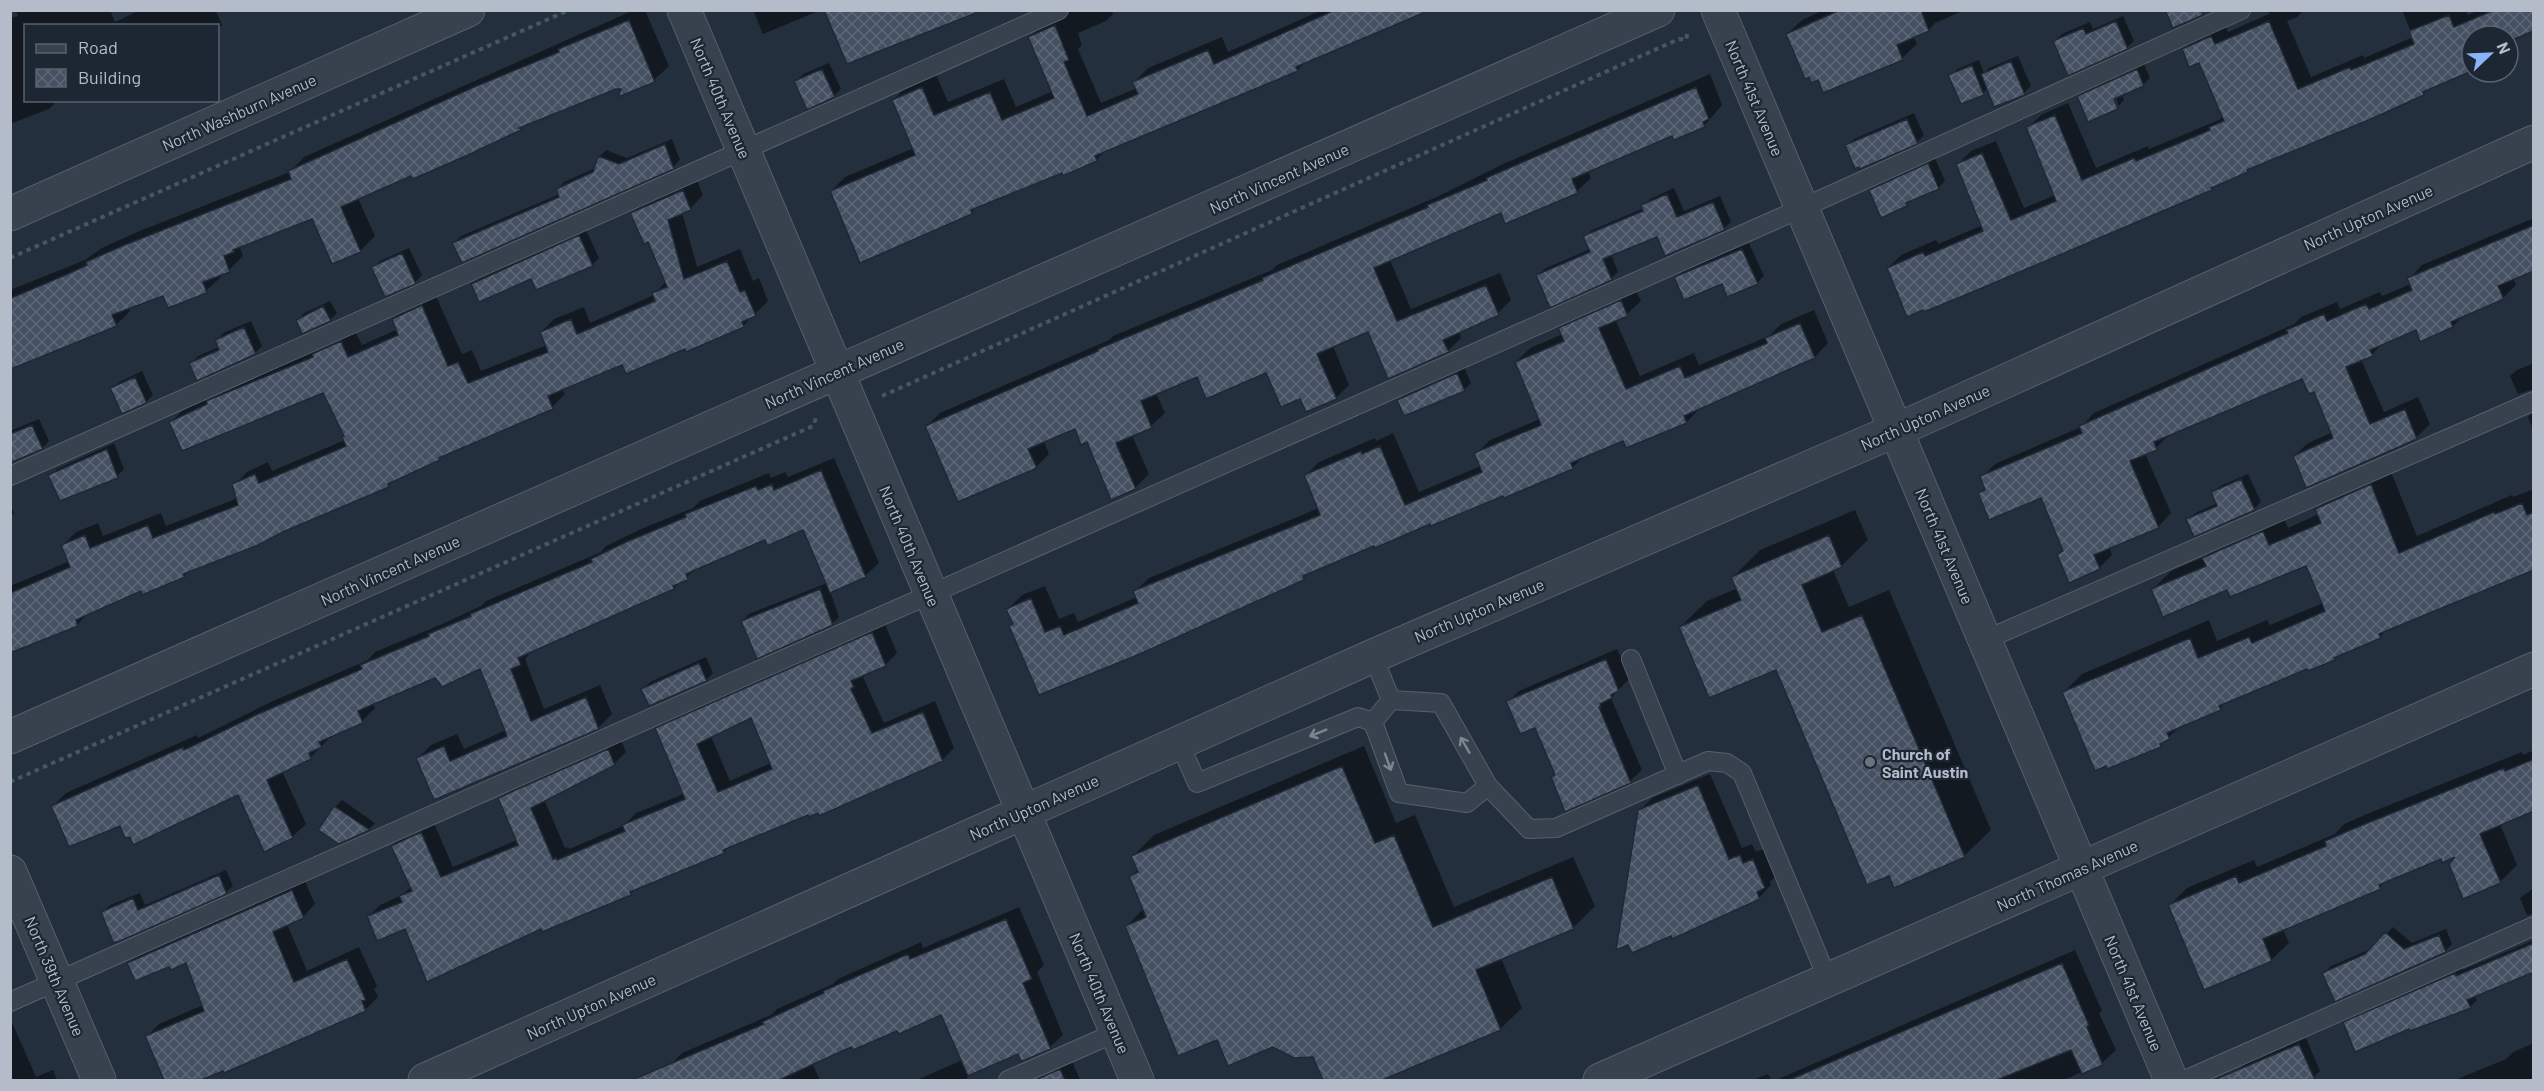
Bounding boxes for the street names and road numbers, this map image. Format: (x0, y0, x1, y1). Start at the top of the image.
street label: North 40th Avenue (687, 35, 755, 161)
street label: North 41st Avenue (1722, 37, 1788, 159)
street label: North Washburn Avenue (159, 69, 319, 155)
street label: North Vincent Avenue (1206, 139, 1352, 217)
street label: North Upton Avenue (2300, 180, 2436, 254)
street label: North Vincent Avenue (761, 334, 907, 412)
street label: North Upton Avenue (1857, 380, 1993, 454)
street label: North 40th Avenue (876, 483, 944, 609)
street label: North 41st Avenue (1912, 485, 1978, 607)
street label: North Vincent Avenue (317, 531, 463, 609)
street label: North Upton Avenue (1411, 574, 1547, 646)
street label: North Upton Avenue (966, 770, 1102, 844)
street label: North Thomas Avenue (1993, 835, 2141, 915)
street label: North 39th Avenue (21, 913, 89, 1039)
street label: North 40th Avenue (1066, 930, 1134, 1056)
street label: North 41st Avenue (2101, 932, 2167, 1054)
street label: North Upton Avenue (523, 969, 659, 1043)

